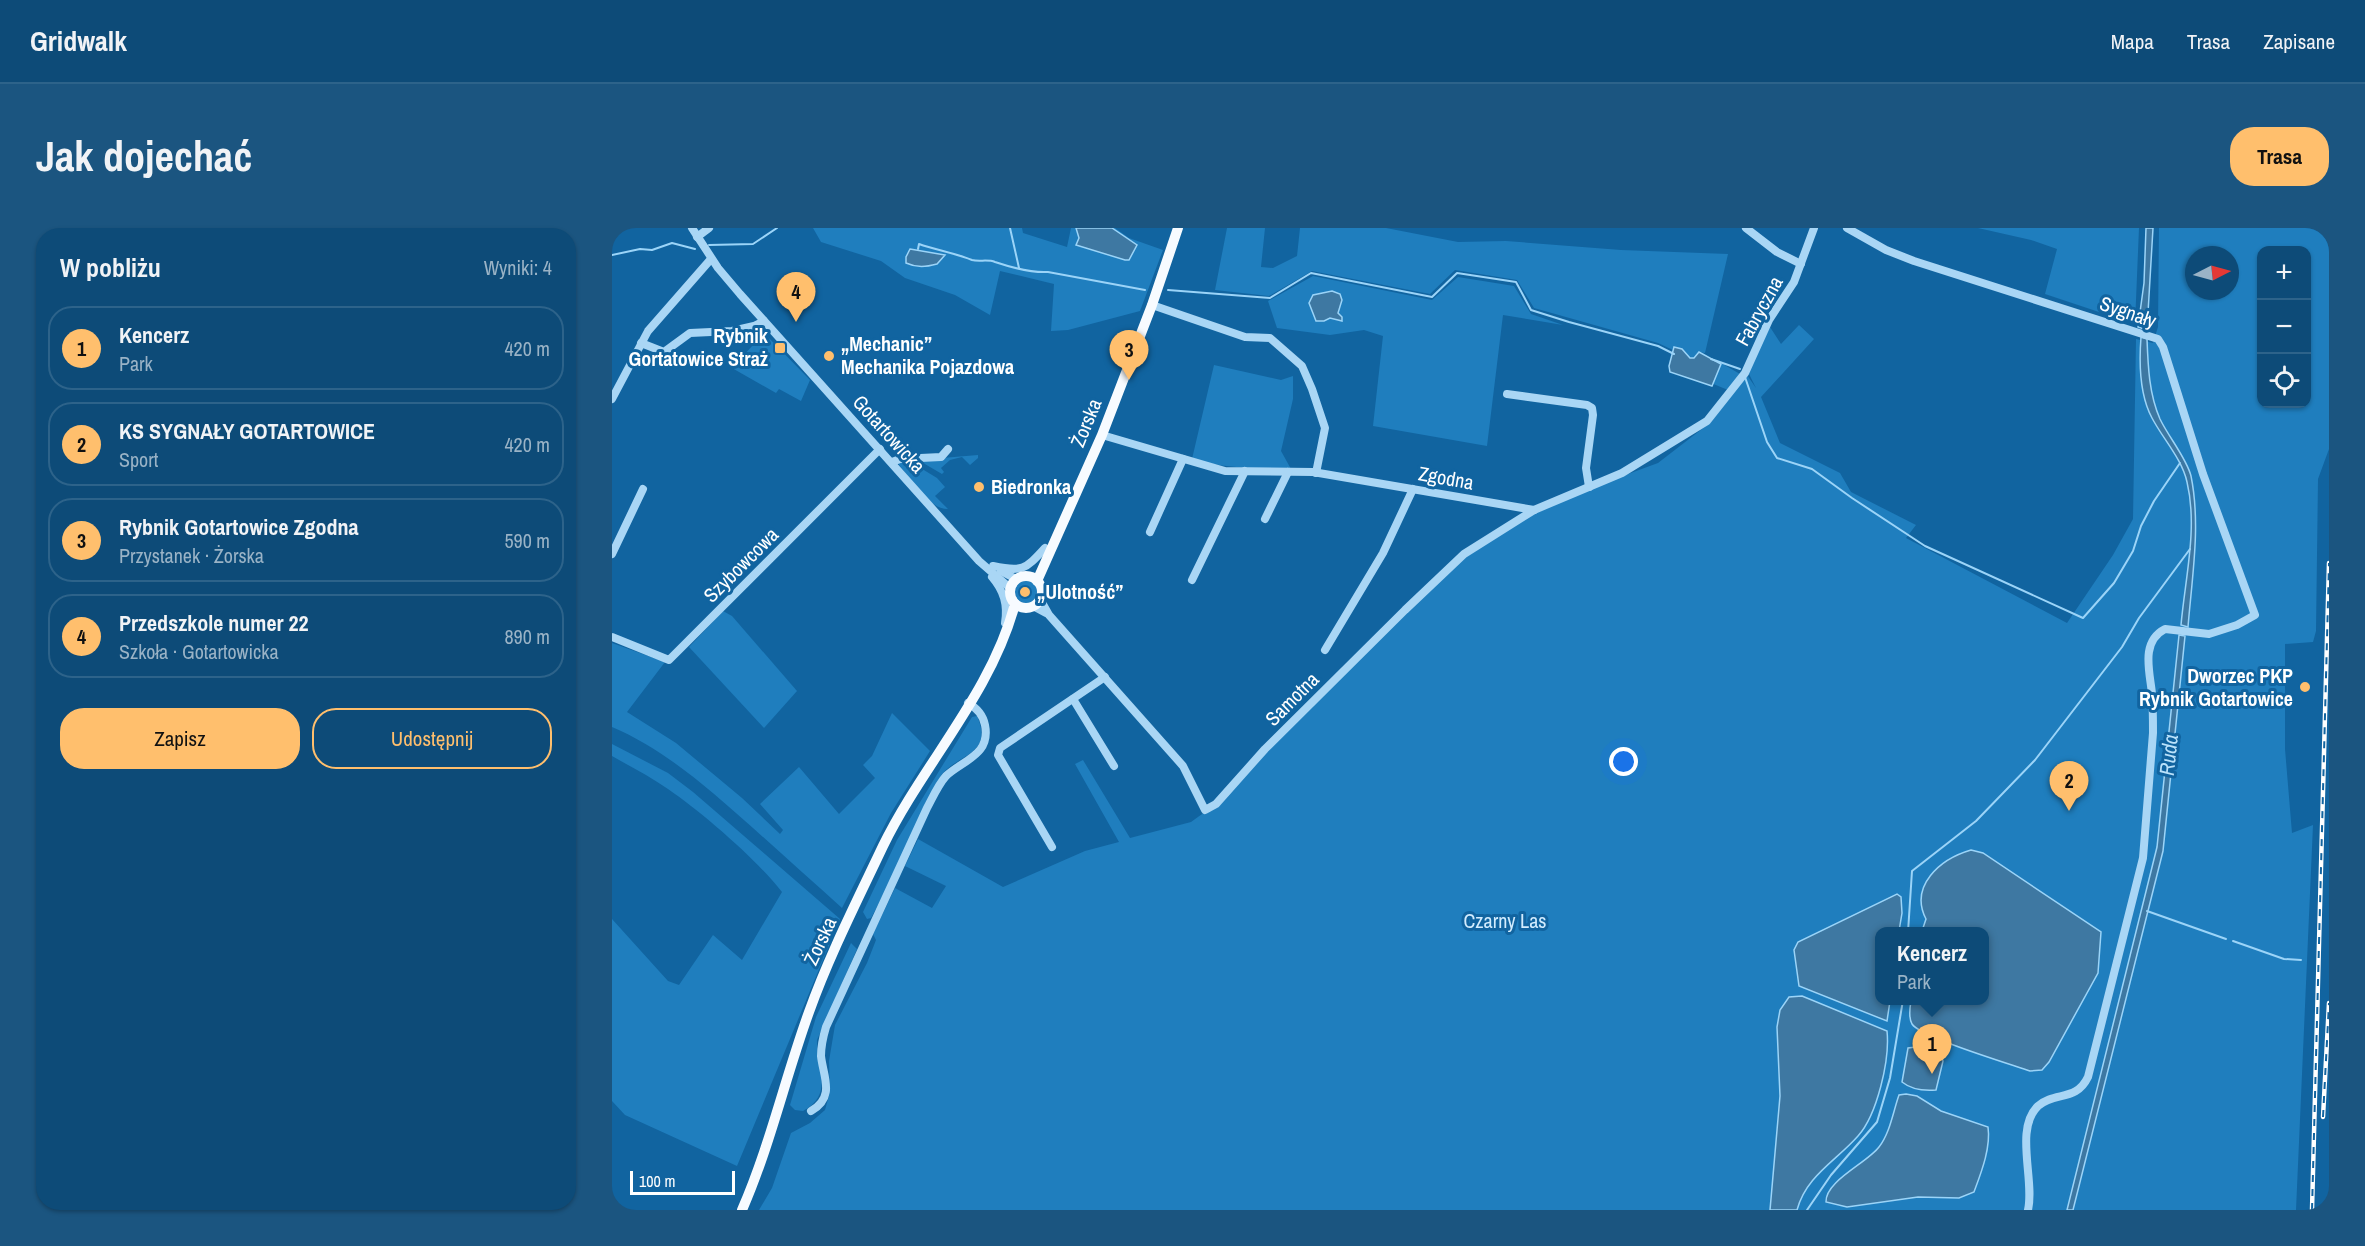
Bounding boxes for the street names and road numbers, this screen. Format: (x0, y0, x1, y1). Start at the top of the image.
street label: Fabryczna (1728, 271, 1789, 350)
street label: Sygnały (2096, 289, 2161, 334)
street label: Gotartowicka (847, 389, 932, 479)
street label: Żorska (1064, 395, 1107, 451)
street label: Zgodna (1416, 459, 1476, 496)
street label: Szybowcowa (697, 521, 784, 608)
street label: Samotna (1259, 666, 1324, 731)
street label: Żorska (797, 912, 842, 969)

